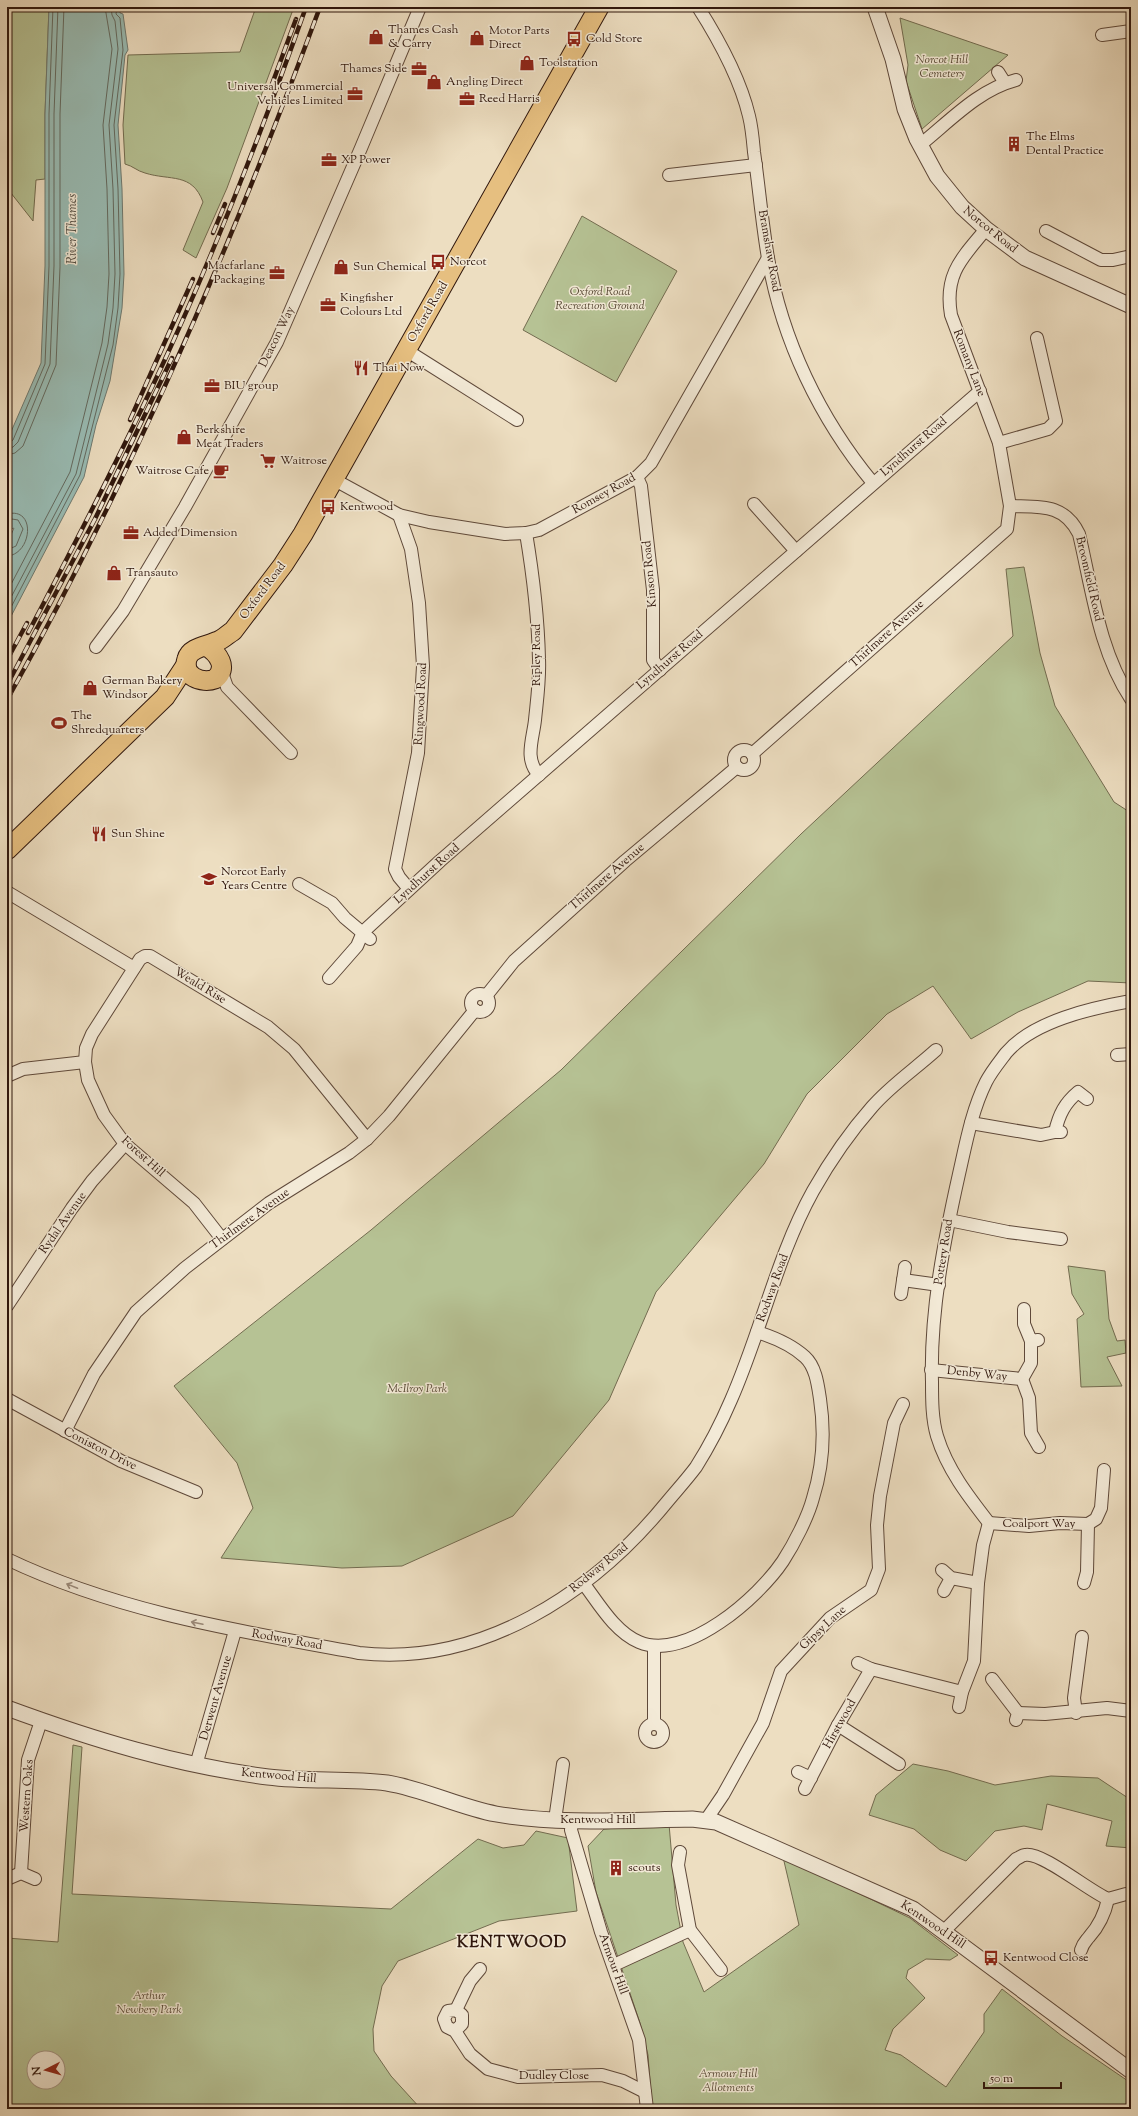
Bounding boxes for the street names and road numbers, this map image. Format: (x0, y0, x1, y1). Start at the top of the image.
street label: Norcot Road (959, 202, 1021, 258)
street label: Bramshaw Road (753, 208, 785, 294)
street label: Oxford Road (403, 278, 453, 346)
street label: Deacon Way (254, 303, 300, 371)
street label: Romany Lane (948, 327, 990, 400)
street label: Lyndhurst Road (877, 413, 952, 481)
street label: Romsey Road (569, 469, 639, 519)
street label: Broomfield Road (1070, 535, 1108, 623)
street label: Kinson Road (638, 540, 662, 608)
street label: Oxford Road (235, 558, 291, 624)
street label: Thirlmere Avenue (846, 595, 929, 672)
street label: Ripley Road (528, 623, 546, 686)
street label: Lyndhurst Road (633, 626, 708, 694)
street label: Ringwood Road (410, 662, 432, 746)
street label: Lyndhurst Road (390, 839, 464, 909)
street label: Thirlmere Avenue (565, 839, 649, 915)
street label: Weald Rise (170, 963, 230, 1009)
street label: Forest Hill (117, 1132, 170, 1182)
street label: Thirlmere Avenue (206, 1184, 294, 1254)
street label: Rydal Avenue (35, 1188, 91, 1258)
street label: Pottery Road (930, 1218, 958, 1286)
street label: Rodway Road (752, 1251, 794, 1325)
street label: Denby Way (946, 1362, 1008, 1386)
street label: Coniston Drive (60, 1423, 140, 1475)
street label: Coalport Way (1002, 1515, 1076, 1533)
street label: Rodway Road (566, 1538, 633, 1597)
street label: Gipsy Lane (796, 1601, 851, 1654)
street label: Rodway Road (250, 1625, 324, 1655)
street label: Derwent Avenue (195, 1653, 237, 1743)
street label: Hirstwood (819, 1696, 861, 1752)
street label: Western Oaks (15, 1759, 39, 1833)
street label: Kentwood Hill (241, 1764, 318, 1788)
street label: Kentwood Hill (560, 1811, 636, 1829)
street label: Kentwood Hill (897, 1896, 970, 1954)
street label: Armour Hill (594, 1931, 633, 1998)
street label: Dudley Close (519, 2067, 589, 2085)

